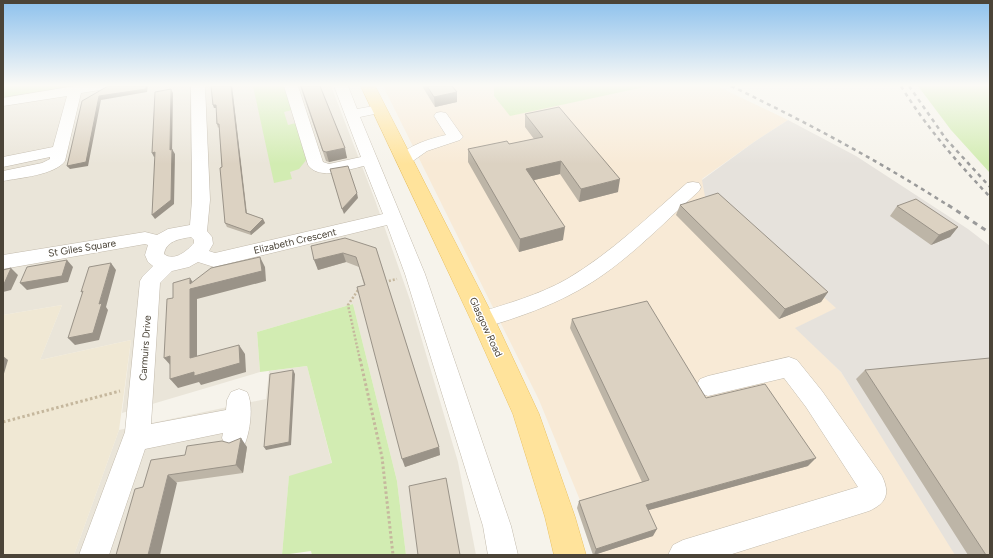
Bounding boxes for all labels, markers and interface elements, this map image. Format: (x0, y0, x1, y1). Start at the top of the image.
street label: Elizabeth Crescent (252, 225, 338, 257)
street label: St Giles Square (47, 236, 117, 260)
street label: Glasgow Road (466, 295, 506, 359)
street label: Carmuirs Drive (136, 314, 154, 381)

